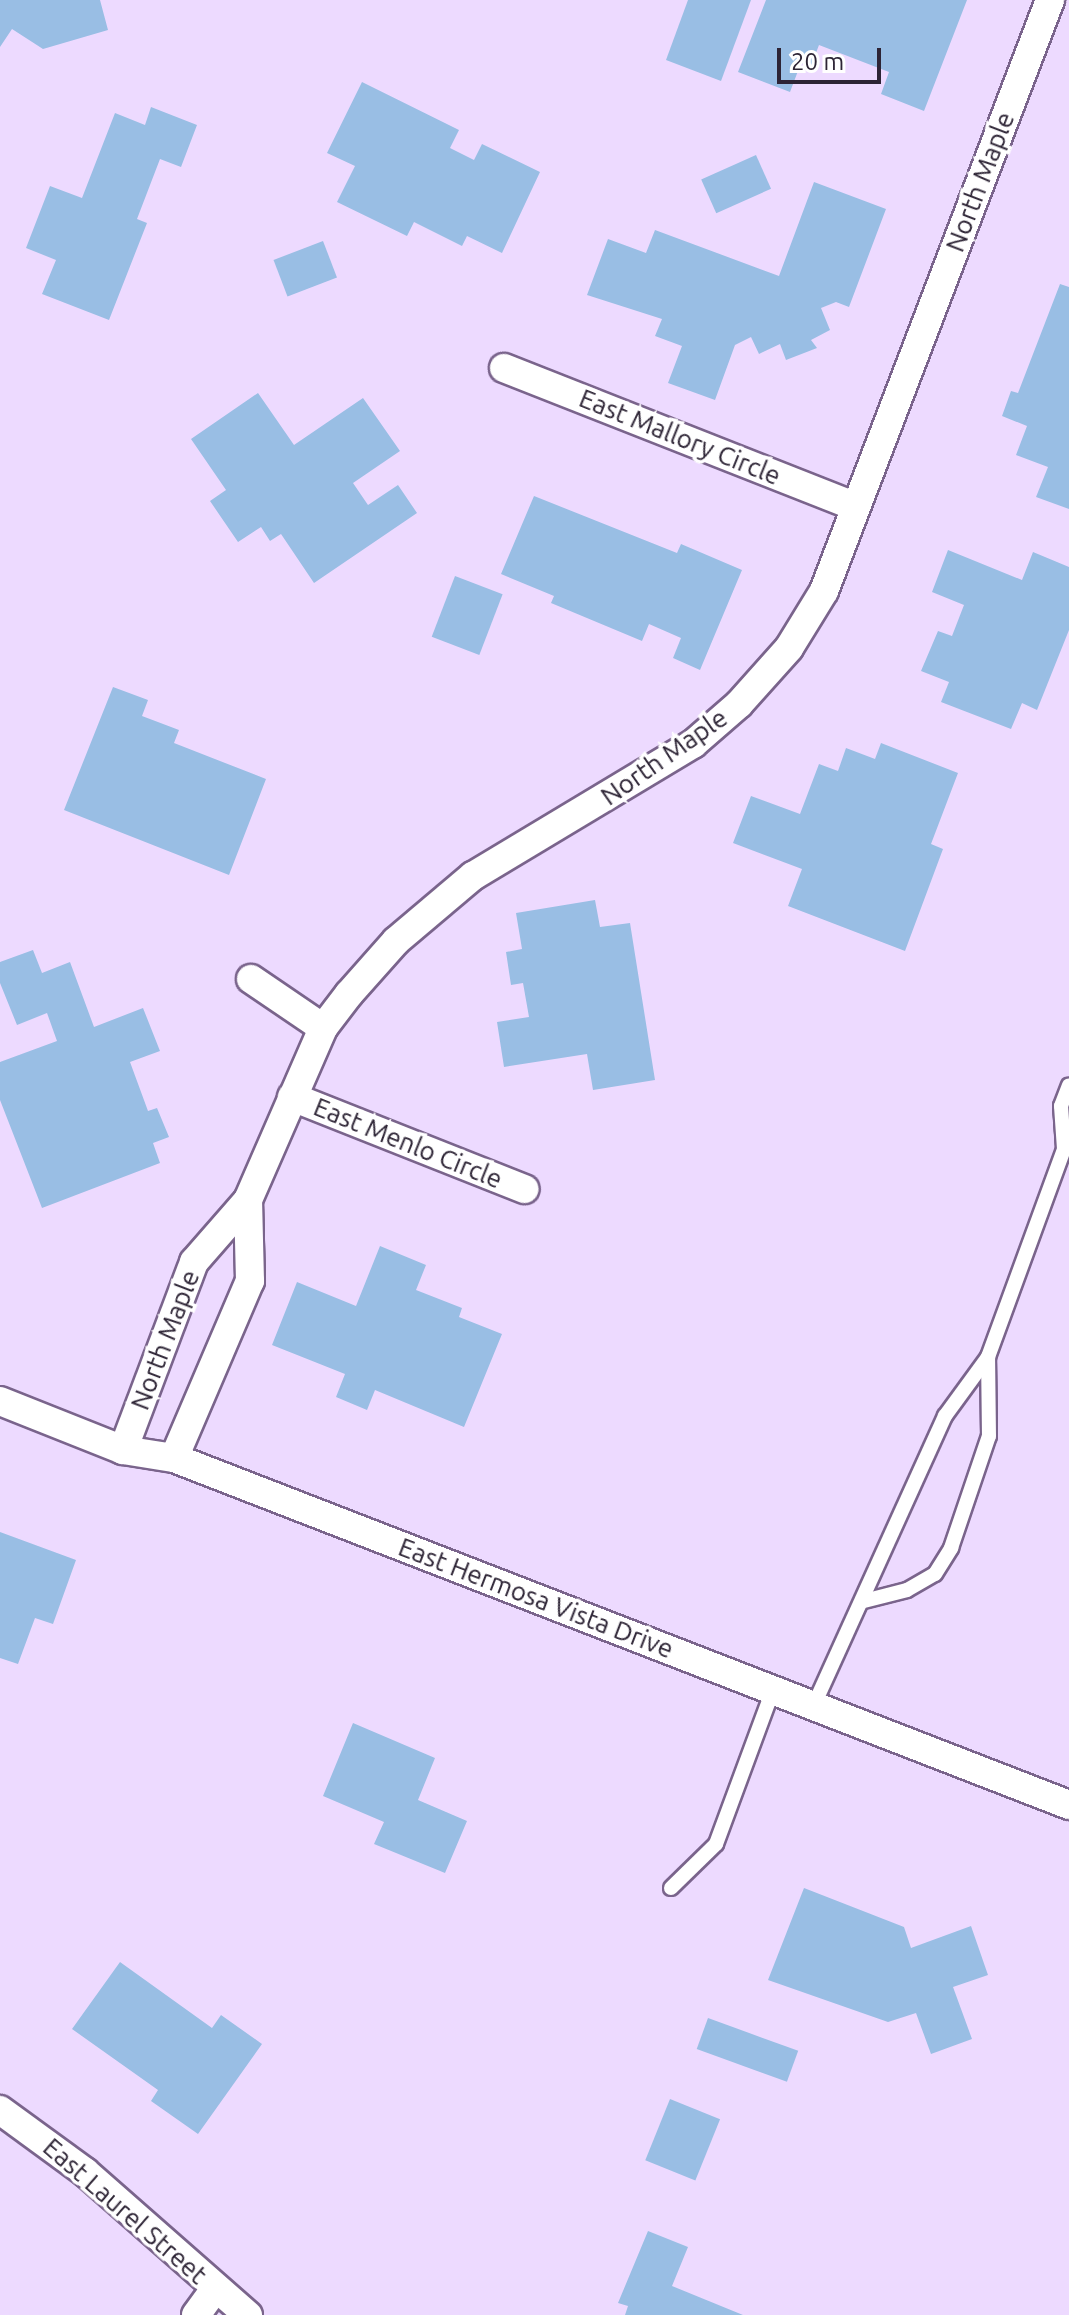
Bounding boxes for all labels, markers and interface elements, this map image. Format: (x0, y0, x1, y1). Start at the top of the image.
scale bar (781, 32, 885, 82)
text: 20 m (791, 48, 844, 75)
street label: North Maple (939, 108, 1021, 256)
street label: East Mallory Circle (575, 382, 785, 492)
street label: North Maple (595, 702, 733, 812)
street label: East Menlo Circle (309, 1091, 507, 1195)
street label: North Maple (124, 1266, 206, 1414)
street label: East Hermosa Vista Drive (394, 1531, 678, 1665)
street label: East Laurel Street (37, 2132, 213, 2290)

